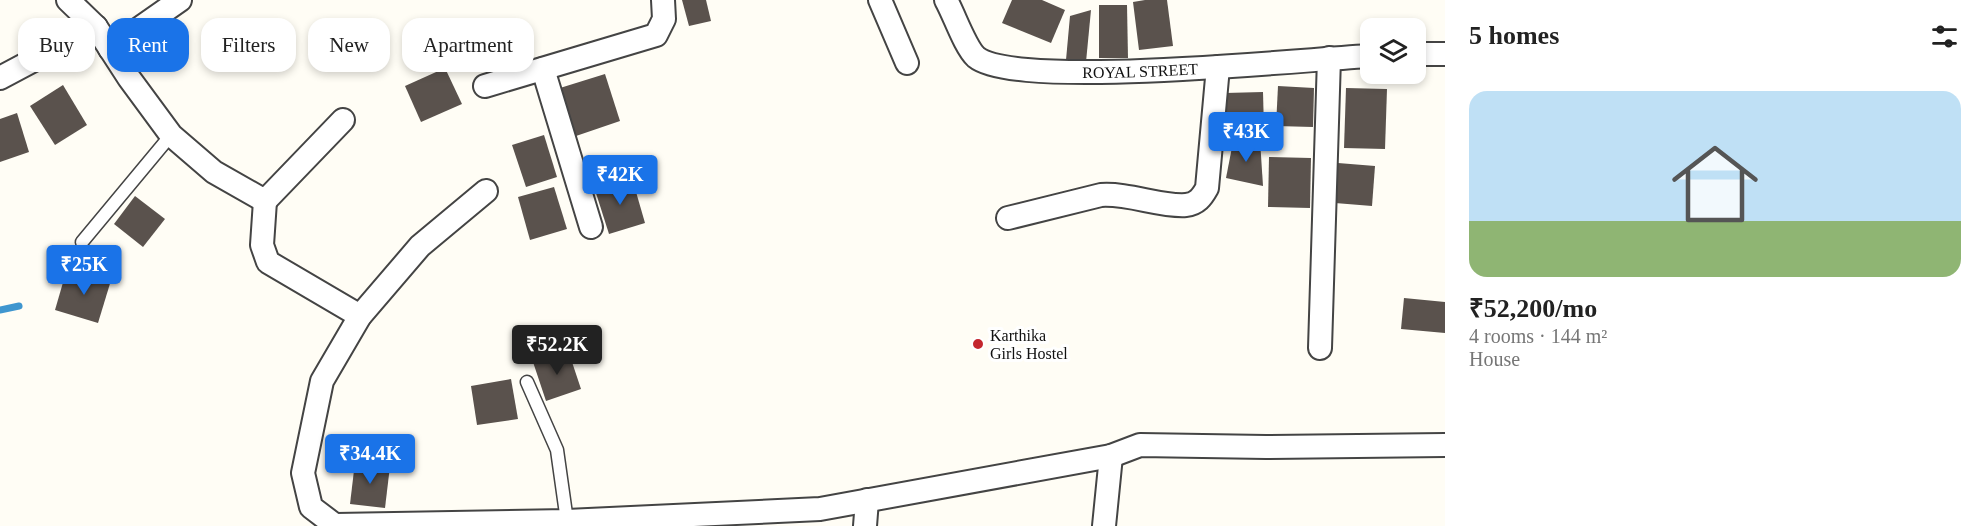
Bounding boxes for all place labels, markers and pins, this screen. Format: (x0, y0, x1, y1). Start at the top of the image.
pin: ₹43K (1210, 112, 1282, 163)
pin: ₹42K (584, 155, 656, 206)
pin: ₹25K (48, 245, 120, 296)
pin: ₹52.2K (508, 325, 606, 376)
place label: Karthika Girls Hostel (990, 327, 1068, 362)
marker: Karthika Girls Hostel (971, 337, 985, 351)
pin: ₹34.4K (321, 434, 419, 485)

